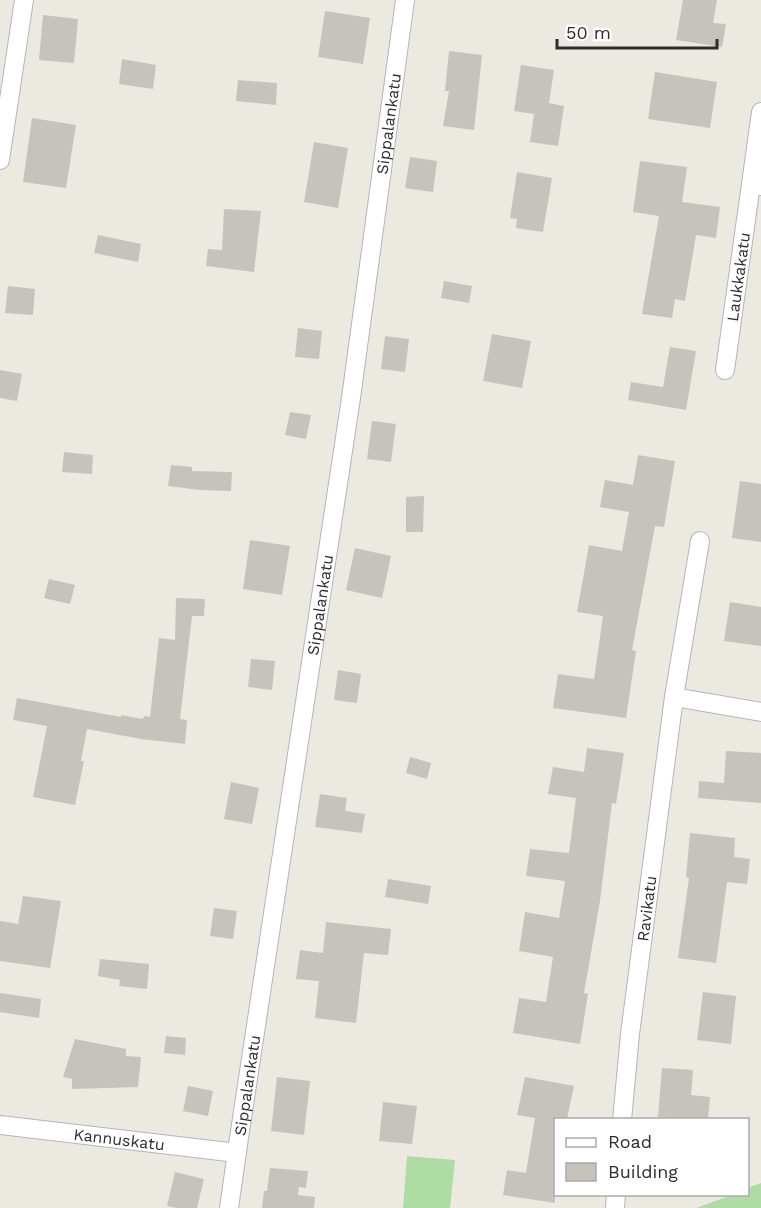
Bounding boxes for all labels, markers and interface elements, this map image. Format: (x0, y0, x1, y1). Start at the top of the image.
scale bar (557, 12, 718, 50)
text: 50 m (566, 22, 611, 43)
street label: Sippalankatu (372, 72, 405, 175)
street label: Laukkakatu (723, 231, 754, 323)
street label: Sippalankatu (303, 553, 337, 657)
street label: Ravikatu (633, 874, 661, 943)
street label: Sippalankatu (230, 1034, 264, 1137)
legend (554, 1118, 749, 1196)
street label: Kannuskatu (72, 1125, 166, 1154)
text: Road (608, 1131, 652, 1152)
text: Building (608, 1161, 678, 1182)

